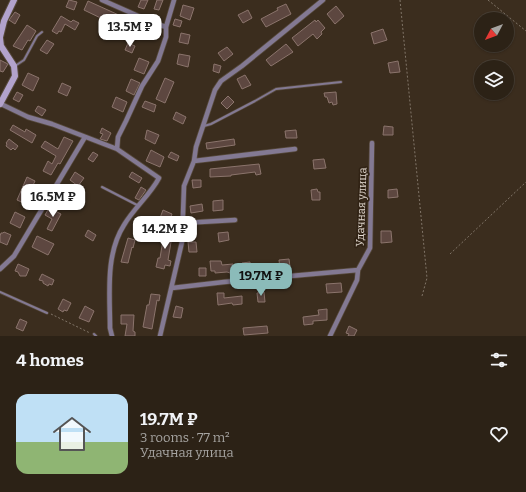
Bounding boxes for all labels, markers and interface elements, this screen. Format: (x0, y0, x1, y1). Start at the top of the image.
north arrow (474, 12, 514, 52)
map controls (474, 12, 514, 100)
pin: 13.5M ₽ (93, 14, 167, 48)
text: 13.5M ₽ (108, 19, 153, 34)
button: layers (474, 60, 514, 100)
street label: Удачная улица (354, 167, 369, 247)
pin: 16.5M ₽ (16, 184, 90, 218)
text: 16.5M ₽ (30, 189, 76, 204)
pin: 14.2M ₽ (128, 216, 202, 250)
text: 14.2M ₽ (142, 221, 188, 236)
pin: 19.7M ₽ (224, 263, 298, 297)
text: 19.7M ₽ (239, 268, 283, 283)
icon: filters (488, 349, 510, 371)
text: 4 homes (16, 350, 84, 371)
text: 19.7M ₽ (140, 409, 198, 430)
icon: home (48, 410, 96, 458)
icon: heart (488, 423, 510, 445)
text: 3 rooms · 77 m² (140, 430, 230, 445)
text: Удачная улица (140, 445, 234, 460)

